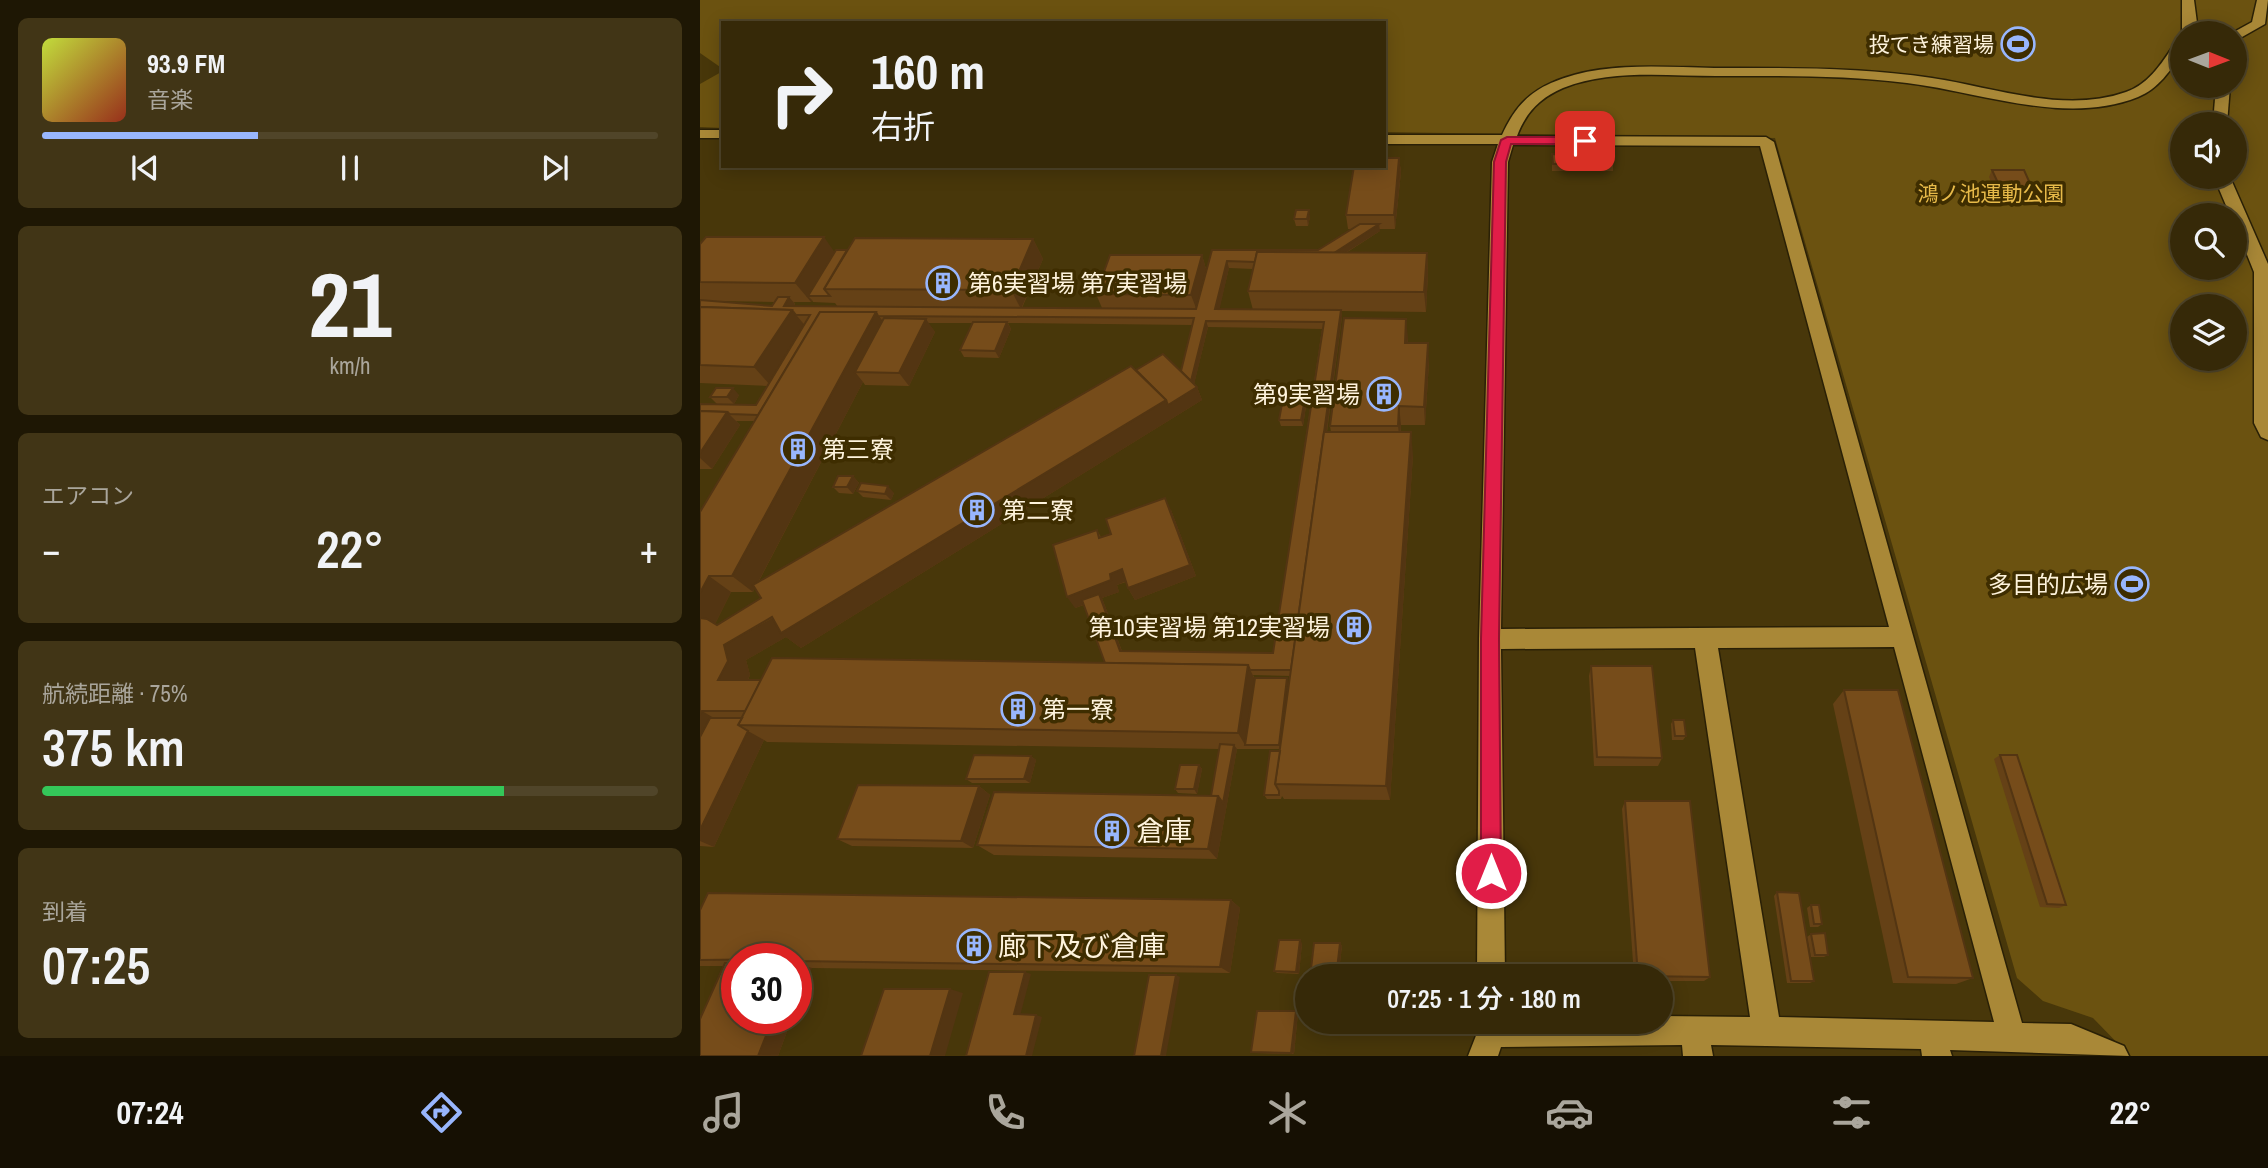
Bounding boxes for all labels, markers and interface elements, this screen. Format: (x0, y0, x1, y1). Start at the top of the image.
north arrow (2170, 21, 2247, 98)
map controls (2170, 21, 2247, 371)
sports icon: 投てき練習場 (1999, 25, 2037, 63)
place label: 投てき練習場 (1869, 30, 1994, 59)
text: 160 m (871, 38, 985, 104)
text: 93.9 FM (147, 46, 225, 81)
icon: right (756, 49, 847, 140)
text: 音楽 (147, 84, 193, 115)
text: 右折 (871, 105, 935, 148)
pin (1555, 111, 1615, 171)
button: sound (2170, 112, 2247, 189)
icon: arrive (1566, 122, 1604, 160)
icon: previous (126, 149, 164, 187)
icon: pause (331, 149, 369, 187)
icon: next (536, 149, 574, 187)
park label: 鴻ノ池運動公園 (1918, 179, 2065, 208)
button: search (2170, 203, 2247, 280)
text: 21 (309, 243, 392, 365)
building icon: 第6実習場 第7実習場 (924, 264, 962, 302)
place label: 第6実習場 第7実習場 (968, 267, 1187, 299)
button: layers (2170, 294, 2247, 371)
text: km/h (330, 350, 370, 381)
building icon: 第9実習場 (1365, 375, 1403, 413)
place label: 第9実習場 (1253, 378, 1360, 410)
building icon: 第三寮 (779, 430, 817, 468)
place label: 第三寮 (822, 433, 894, 465)
text: エアコン (42, 480, 134, 511)
building icon: 第二寮 (958, 491, 996, 529)
place label: 第二寮 (1002, 494, 1074, 526)
text: 22° (316, 514, 384, 584)
text: − (42, 524, 60, 575)
text: + (640, 524, 658, 575)
sports icon: 多目的広場 (2113, 565, 2151, 603)
place label: 多目的広場 (1988, 568, 2108, 600)
building icon: 第10実習場 第12実習場 (1335, 608, 1373, 646)
place label: 第10実習場 第12実習場 (1089, 611, 1330, 643)
text: 航続距離 · 75% (42, 678, 187, 709)
building icon: 第一寮 (999, 690, 1037, 728)
place label: 第一寮 (1042, 693, 1114, 725)
text: 375 km (42, 712, 185, 782)
building icon: 倉庫 (1093, 812, 1131, 850)
place label: 倉庫 (1136, 812, 1192, 850)
position arrow (1454, 836, 1528, 910)
text: 到着 (42, 896, 88, 927)
building icon: 廊下及び倉庫 (955, 927, 993, 965)
place label: 廊下及び倉庫 (998, 927, 1166, 965)
text: 07:25 (42, 930, 150, 1000)
speed limit sign: 30 (721, 943, 812, 1034)
text: 07:25 · 1 分 · 180 m (1387, 981, 1581, 1016)
icon: directions (417, 1088, 466, 1137)
icon: music (699, 1088, 748, 1137)
icon: phone (981, 1088, 1030, 1137)
icon: climate (1263, 1088, 1312, 1137)
icon: car (1545, 1088, 1594, 1137)
icon: filters (1827, 1088, 1876, 1137)
text: 07:24 (117, 1091, 184, 1134)
text: 22° (2109, 1091, 2151, 1134)

